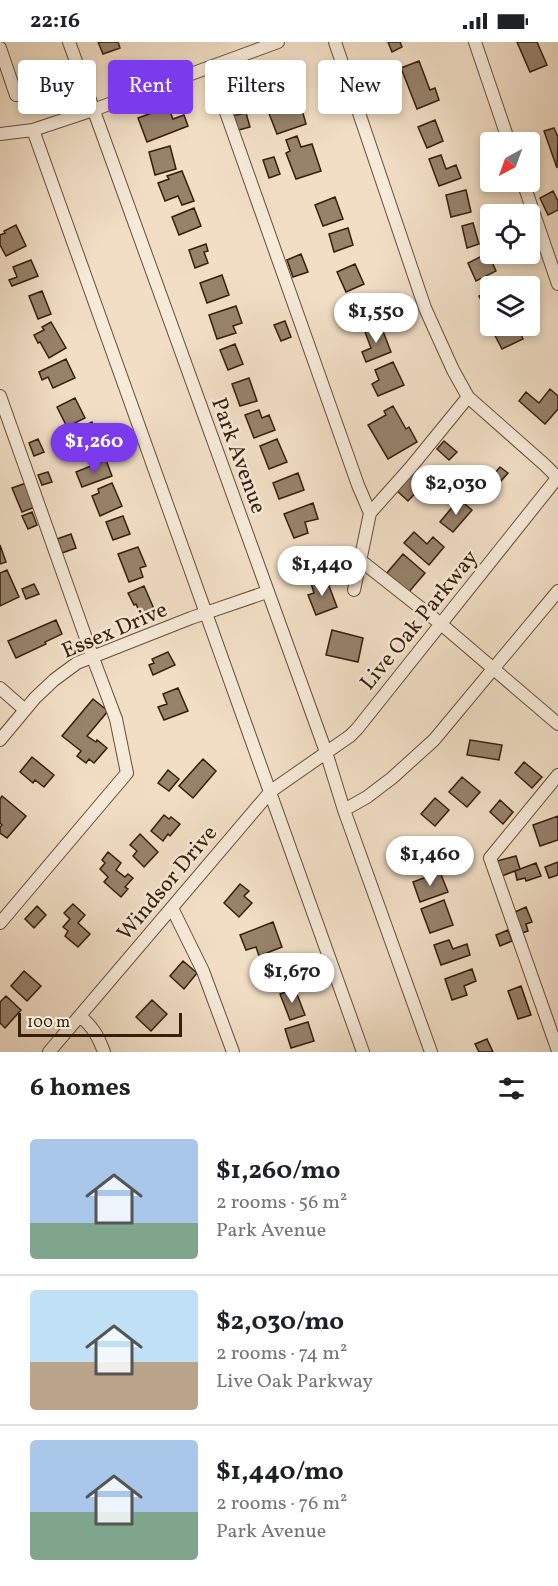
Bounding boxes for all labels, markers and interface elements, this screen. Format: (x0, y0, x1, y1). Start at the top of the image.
text: 22:16 (30, 6, 80, 37)
chip: Buy (18, 60, 96, 114)
chip: Rent (108, 60, 193, 114)
chip: Filters (205, 60, 306, 114)
chip: New (318, 60, 402, 114)
north arrow (480, 132, 540, 192)
map controls (480, 132, 540, 336)
button: locate (480, 204, 540, 264)
button: layers (480, 276, 540, 336)
pin: $1,550 (327, 293, 425, 344)
text: $1,550 (348, 298, 404, 326)
street label: Park Avenue (202, 394, 273, 518)
pin: $1,260 (45, 423, 143, 474)
text: $1,260 (65, 428, 123, 456)
pin: $2,030 (407, 465, 505, 516)
text: $2,030 (425, 470, 487, 498)
street label: Live Oak Parkway (354, 544, 486, 697)
pin: $1,440 (273, 546, 371, 597)
text: $1,440 (291, 551, 353, 579)
street label: Essex Drive (57, 595, 173, 667)
street label: Windsor Drive (110, 819, 225, 948)
pin: $1,460 (381, 836, 479, 887)
text: $1,460 (400, 841, 460, 869)
pin: $1,670 (243, 953, 341, 1004)
text: $1,670 (263, 958, 321, 986)
scale bar (18, 1010, 182, 1037)
text: 100 m (27, 1012, 70, 1034)
text: 6 homes (30, 1070, 131, 1106)
icon: filters (495, 1072, 528, 1105)
text: $1,260/mo (216, 1153, 340, 1189)
icon: home (78, 1163, 150, 1235)
text: 2 rooms · 56 m² (216, 1189, 347, 1217)
text: Park Avenue (216, 1217, 326, 1245)
text: $2,030/mo (216, 1304, 344, 1340)
icon: home (78, 1314, 150, 1386)
text: 2 rooms · 74 m² (216, 1340, 347, 1368)
text: Live Oak Parkway (216, 1368, 373, 1396)
text: $1,440/mo (216, 1454, 344, 1490)
icon: home (78, 1464, 150, 1536)
text: 2 rooms · 76 m² (216, 1490, 348, 1518)
text: Park Avenue (216, 1518, 326, 1546)

